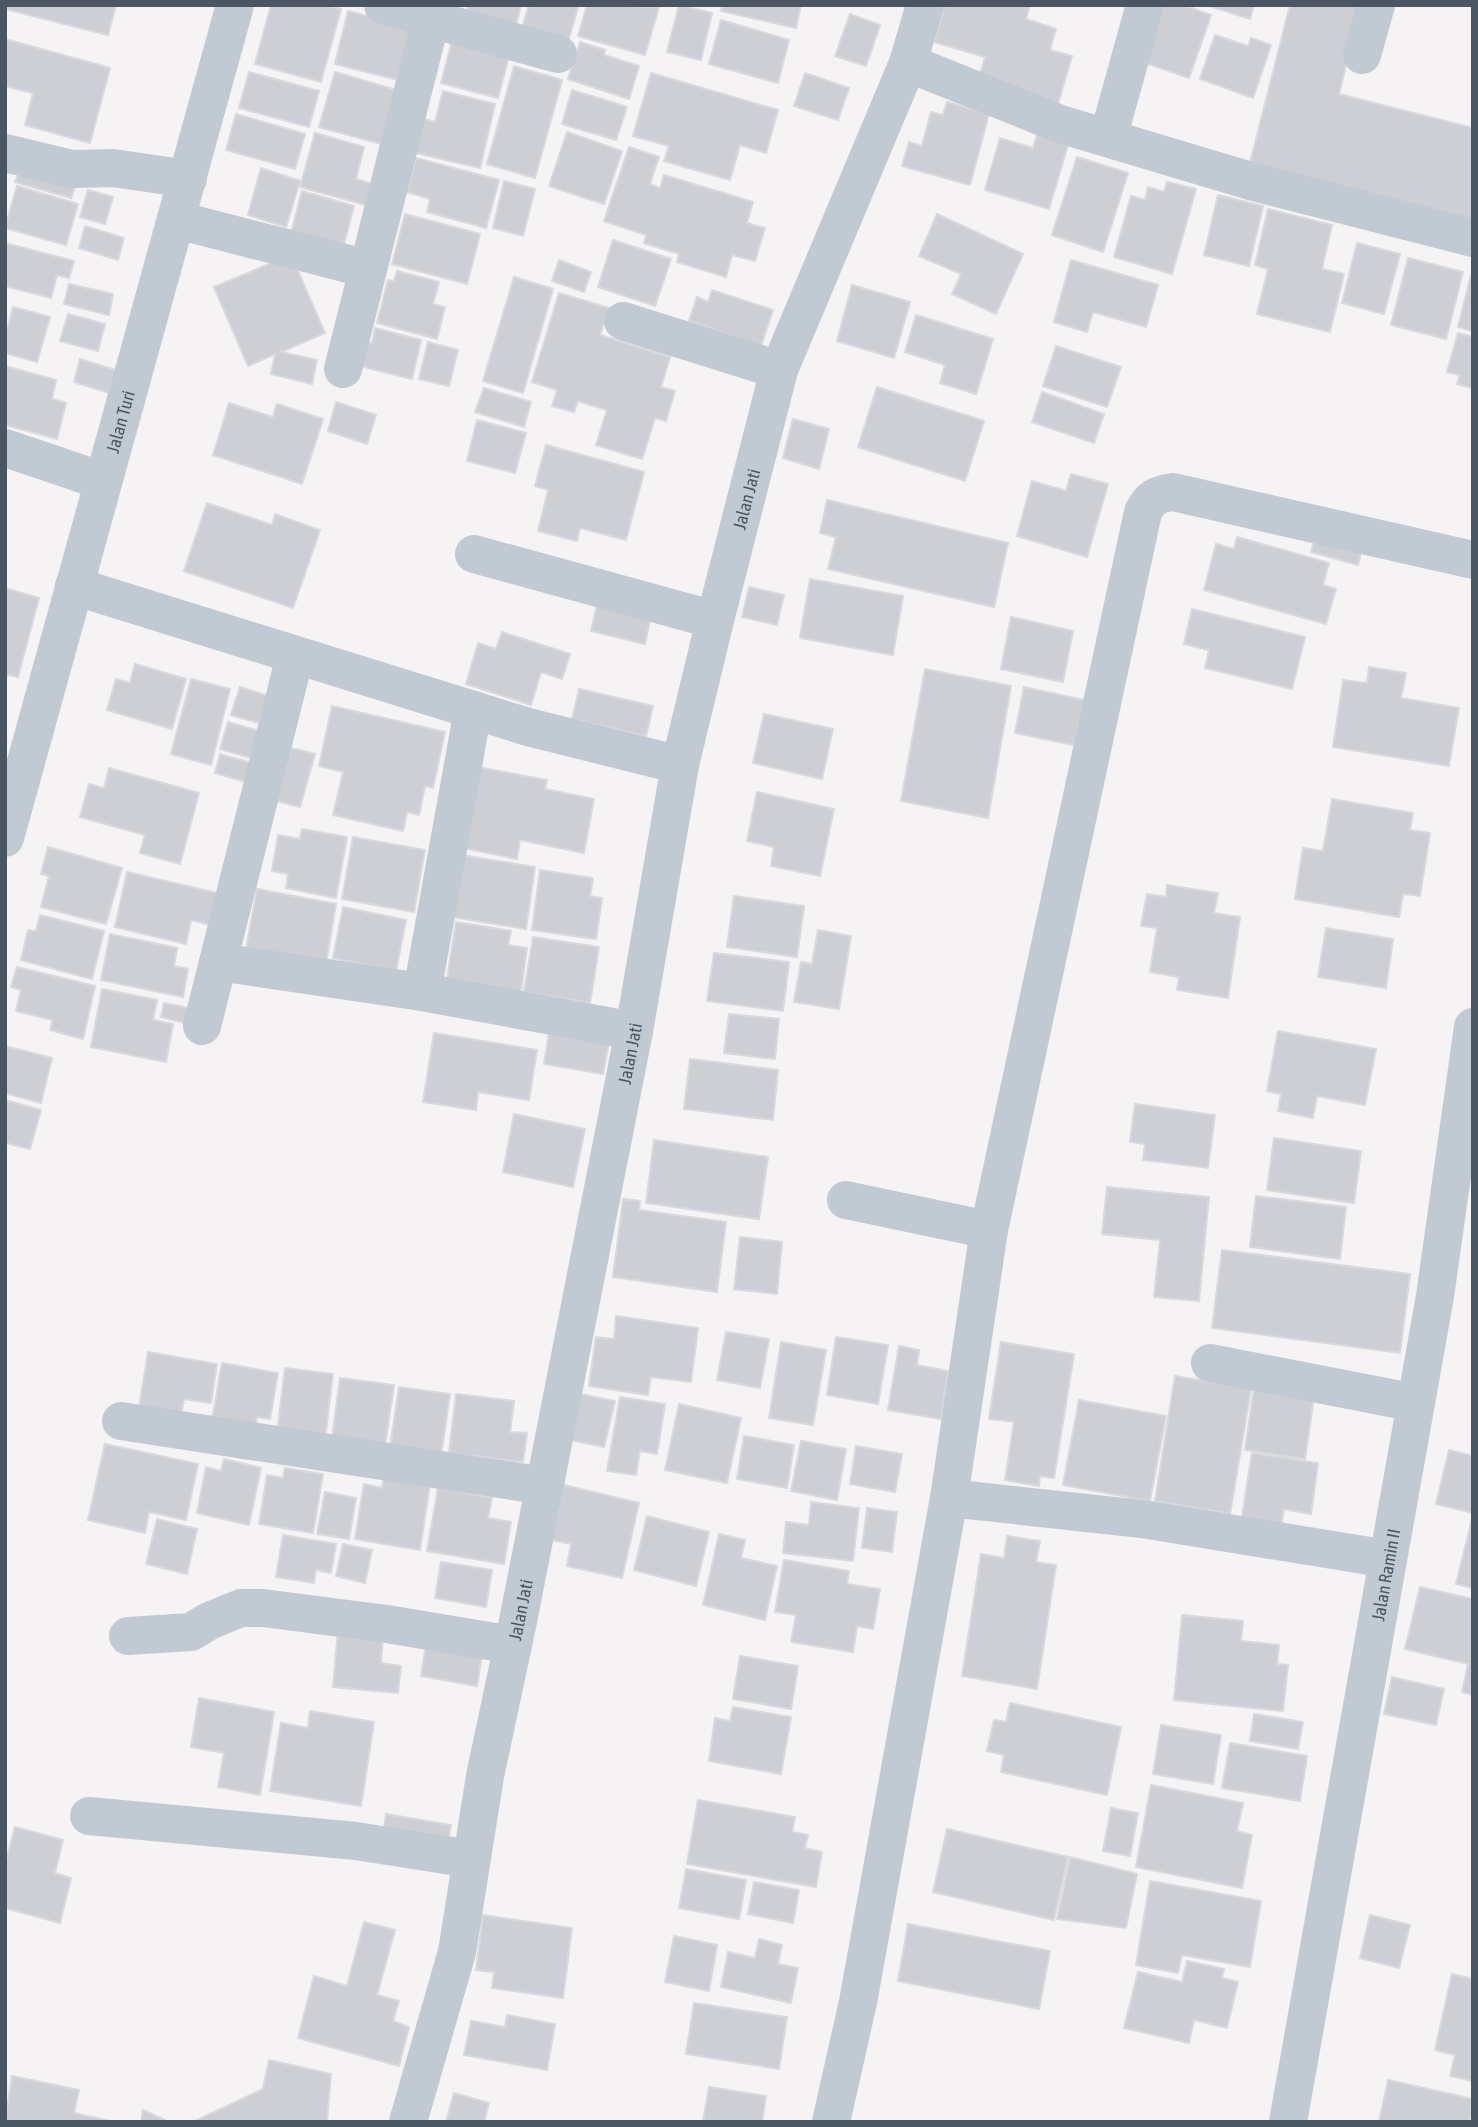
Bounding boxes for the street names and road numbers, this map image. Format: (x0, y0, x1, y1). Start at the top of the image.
street label: Jalan Turi (101, 388, 139, 455)
street label: Jalan Jati (728, 466, 764, 532)
street label: Jalan Jati (613, 1021, 646, 1086)
street label: Jalan Ramin II (1367, 1527, 1404, 1622)
street label: Jalan Jati (504, 1577, 536, 1642)

